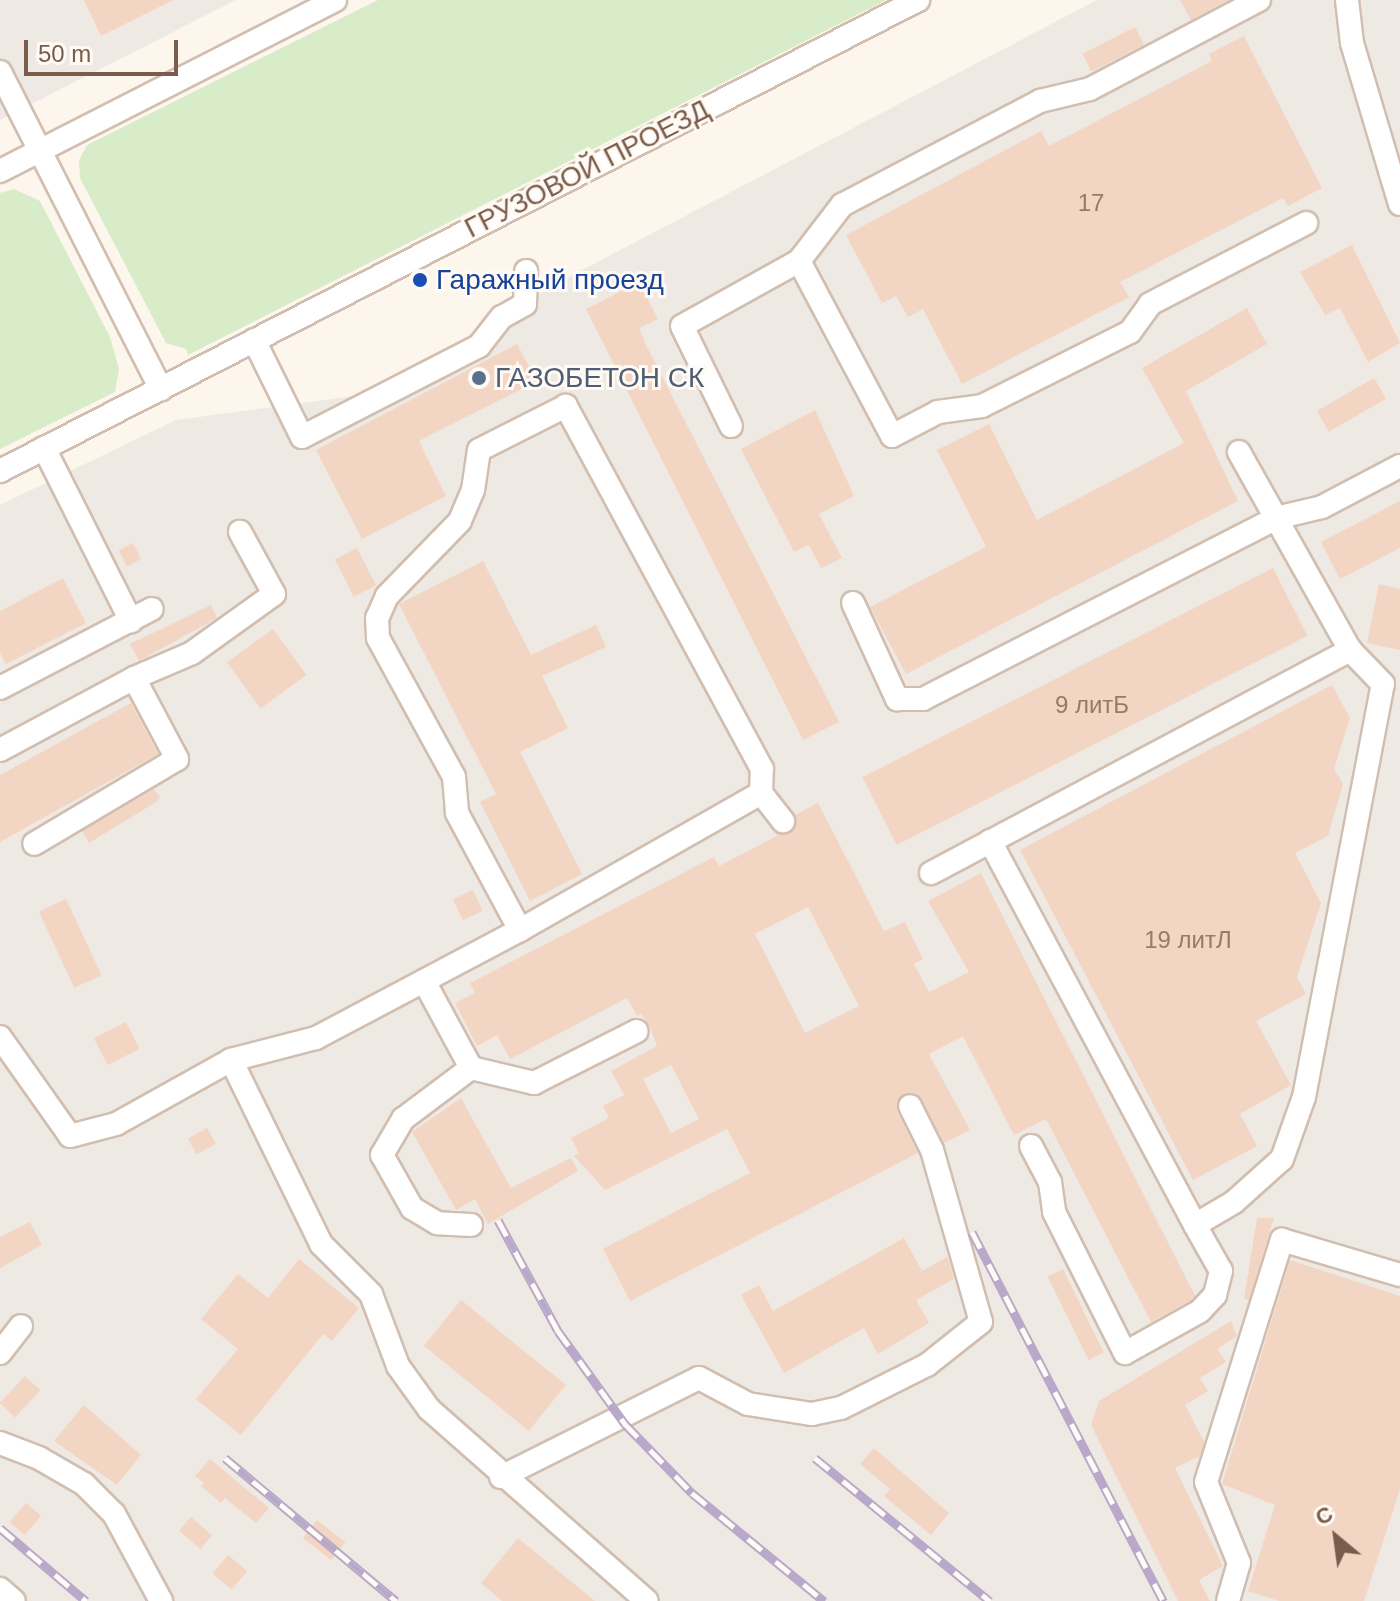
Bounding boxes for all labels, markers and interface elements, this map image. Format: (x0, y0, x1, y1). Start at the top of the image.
scale bar (28, 24, 182, 74)
text: 50 m (38, 40, 91, 67)
street label: ГРУЗОВОЙ ПРОЕЗД (459, 93, 715, 245)
house number: 17 (1078, 189, 1104, 217)
place label: Гаражный проезд (436, 263, 664, 297)
marker: Гаражный проезд (411, 271, 429, 289)
place label: ГАЗОБЕТОН СК (495, 361, 704, 395)
marker: ГАЗОБЕТОН СК (470, 369, 488, 387)
house number: 9 литБ (1055, 691, 1129, 719)
house number: 19 литЛ (1144, 926, 1232, 954)
north arrow (1296, 1497, 1376, 1577)
text: С (1311, 1501, 1337, 1530)

